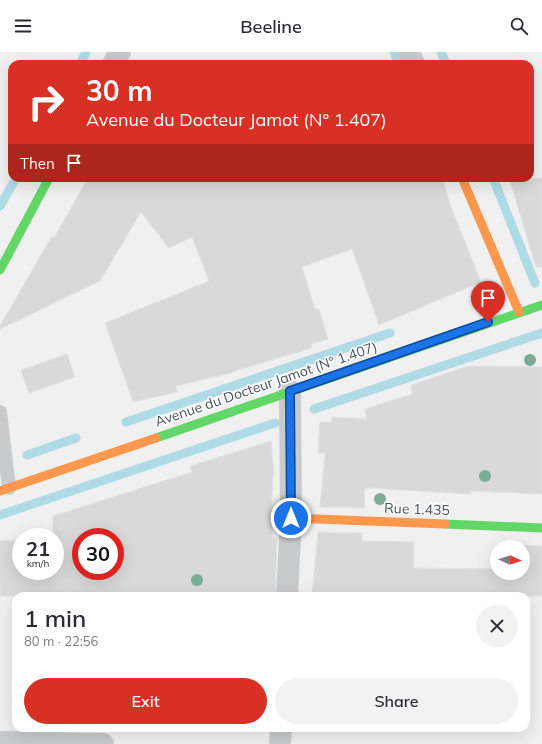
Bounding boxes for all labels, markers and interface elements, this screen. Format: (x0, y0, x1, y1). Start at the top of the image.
icon: menu (12, 15, 34, 37)
text: Beeline (240, 15, 302, 38)
icon: search (508, 15, 530, 37)
text: 30 m (86, 73, 152, 108)
icon: right (20, 76, 72, 128)
text: Avenue du Docteur Jamot (N° 1.407) (86, 108, 387, 131)
icon: arrive (63, 152, 85, 174)
text: Then (20, 154, 55, 173)
pin (471, 281, 505, 322)
icon: arrive (477, 287, 499, 309)
street label: Avenue du Docteur Jamot (N° 1.407) (152, 337, 380, 431)
position arrow (270, 497, 312, 539)
street label: Rue 1.435 (384, 499, 450, 519)
speed limit sign: 30 (72, 528, 124, 580)
text: 21 (26, 536, 50, 561)
north arrow (490, 540, 530, 580)
map controls (490, 540, 530, 580)
text: km/h (27, 557, 49, 570)
text: 1 min (24, 603, 86, 633)
button: close (476, 605, 518, 647)
text: 80 m · 22:56 (24, 633, 98, 649)
button: Exit (24, 678, 267, 724)
button: Share (275, 678, 518, 724)

